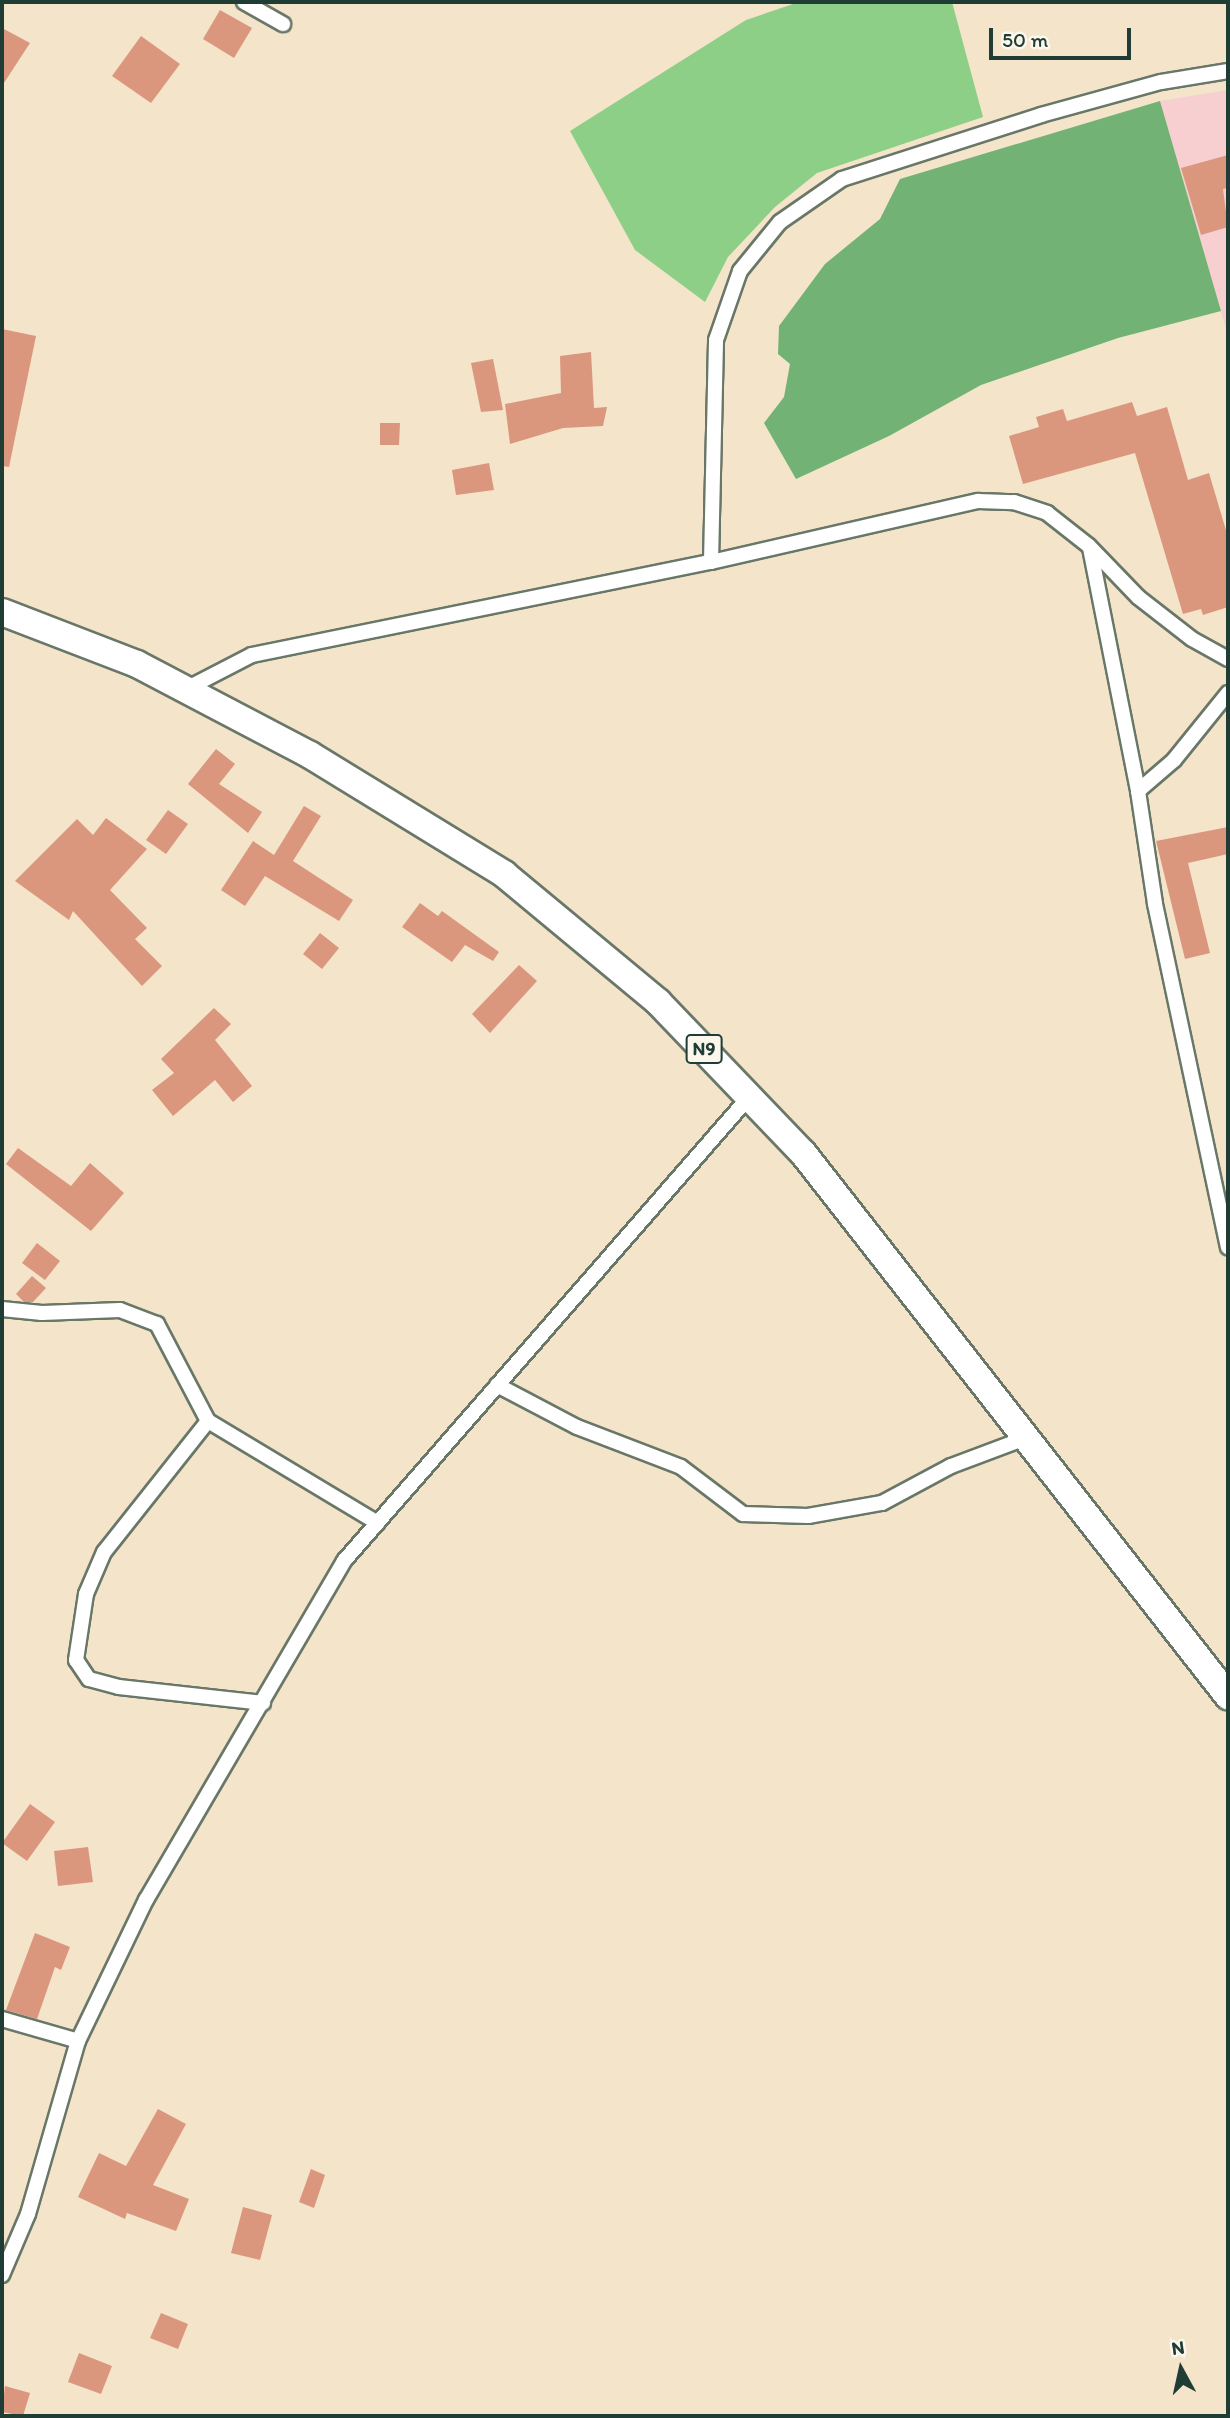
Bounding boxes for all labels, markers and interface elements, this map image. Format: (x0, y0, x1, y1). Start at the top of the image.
scale bar (992, 14, 1134, 58)
text: 50 m (1002, 27, 1048, 52)
road number: N9 (685, 1034, 723, 1064)
north arrow (1146, 2334, 1216, 2404)
text: N (1170, 2335, 1186, 2360)

